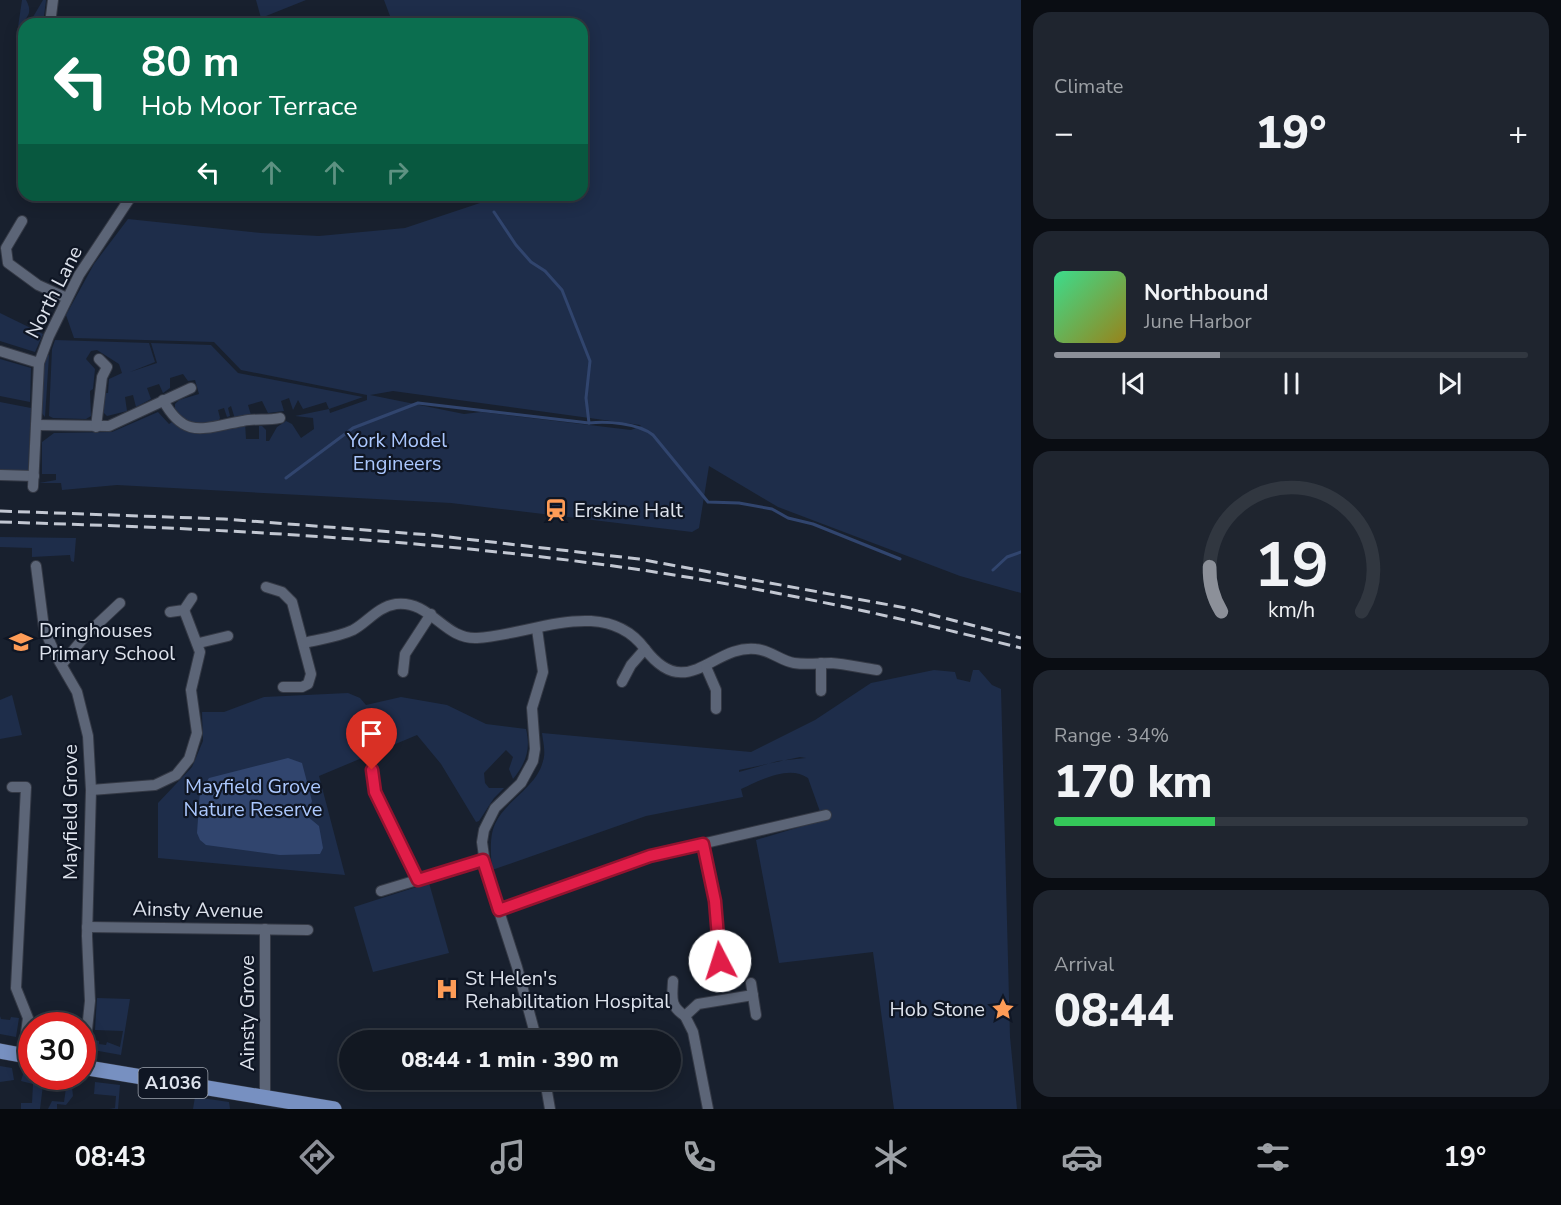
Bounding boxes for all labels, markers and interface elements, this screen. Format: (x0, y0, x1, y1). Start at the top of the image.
text: 80 m (141, 34, 240, 91)
icon: left (42, 42, 120, 120)
text: Climate (1054, 73, 1123, 100)
text: Hob Moor Terrace (141, 88, 358, 125)
text: 19° (1255, 103, 1327, 164)
text: − (1054, 111, 1074, 156)
text: + (1508, 111, 1528, 156)
icon: left (192, 156, 225, 189)
icon: ahead (255, 156, 288, 189)
icon: ahead (318, 156, 351, 189)
icon: right (381, 156, 414, 189)
street label: North Lane (19, 241, 89, 343)
text: Northbound (1144, 278, 1268, 308)
text: June Harbor (1144, 308, 1252, 335)
icon: previous (1117, 367, 1150, 400)
icon: pause (1275, 367, 1308, 400)
icon: next (1433, 367, 1466, 400)
park label: York Model Engineers (346, 427, 447, 477)
station icon: Erskine Halt (543, 497, 569, 523)
place label: Erskine Halt (574, 497, 684, 524)
text: 19 (1254, 523, 1328, 608)
text: km/h (1267, 595, 1315, 625)
place label: Dringhouses Primary School (39, 617, 175, 667)
school or university icon: Dringhouses Primary School (8, 629, 34, 655)
pin (346, 708, 397, 770)
icon: arrive (355, 717, 388, 750)
text: Range · 34% (1054, 722, 1169, 749)
street label: Mayfield Grove (57, 744, 84, 880)
text: 170 km (1054, 752, 1213, 813)
park label: Mayfield Grove Nature Reserve (183, 773, 323, 823)
street label: Ainsty Avenue (132, 895, 264, 925)
position arrow (688, 929, 752, 993)
text: Arrival (1054, 951, 1114, 978)
street label: Ainsty Grove (234, 955, 261, 1071)
place label: St Helen's Rehabilitation Hospital (465, 965, 670, 1015)
hospital icon: St Helen's Rehabilitation Hospital (434, 976, 460, 1002)
text: 08:44 (1054, 981, 1174, 1042)
place label: Hob Stone (890, 996, 985, 1023)
place icon: Hob Stone (990, 996, 1016, 1022)
speed limit sign: 30 (18, 1012, 96, 1090)
text: 08:44 · 1 min · 390 m (401, 1045, 619, 1075)
road number: A1036 (138, 1068, 207, 1098)
icon: directions (296, 1136, 338, 1178)
icon: music (487, 1136, 529, 1178)
icon: phone (678, 1136, 720, 1178)
icon: climate (870, 1136, 912, 1178)
icon: car (1061, 1136, 1103, 1178)
icon: filters (1252, 1136, 1294, 1178)
text: 08:43 (75, 1139, 146, 1176)
text: 19° (1444, 1139, 1486, 1176)

